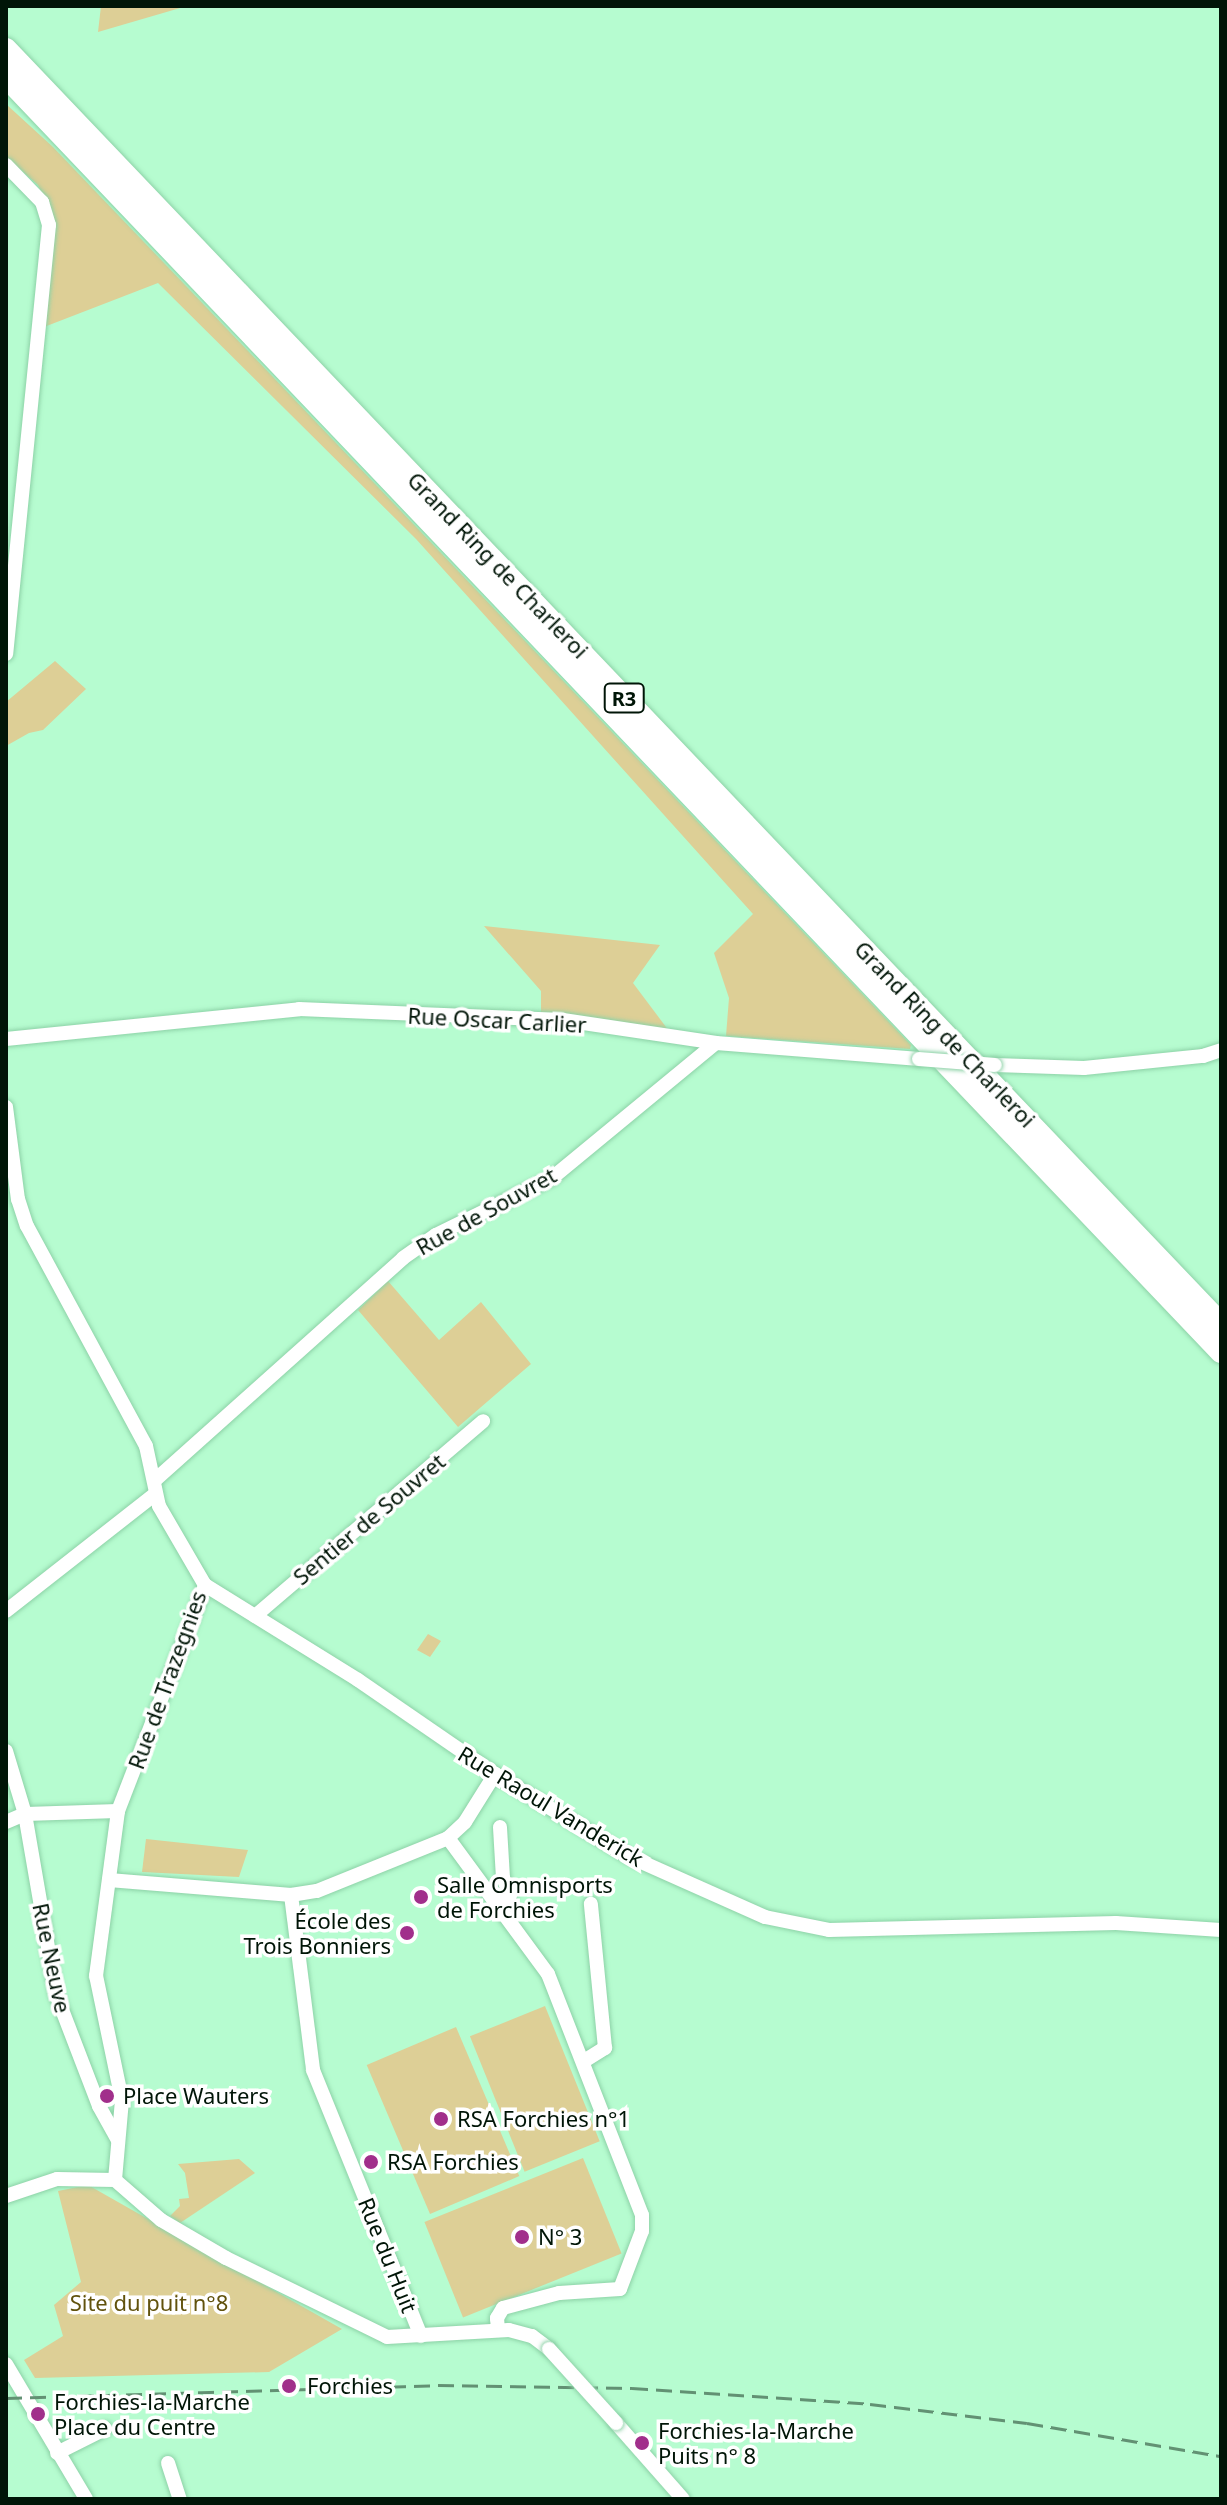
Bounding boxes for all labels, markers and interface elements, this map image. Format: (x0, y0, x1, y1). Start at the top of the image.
street label: Grand Ring de Charleroi (402, 467, 594, 663)
road number: R3 (602, 682, 646, 714)
street label: Grand Ring de Charleroi (849, 936, 1041, 1132)
street label: Rue Oscar Carlier (407, 1002, 587, 1038)
street label: Rue de Souvret (411, 1162, 561, 1260)
street label: Sentier de Souvret (288, 1448, 450, 1590)
street label: Rue de Trazegnies (123, 1587, 211, 1773)
street label: Rue Raoul Vanderick (454, 1740, 648, 1872)
place label: Salle Omnisports de Forchies (437, 1871, 613, 1922)
marker: Salle Omnisports de Forchies (412, 1888, 430, 1906)
street label: Rue Neuve (27, 1901, 77, 2015)
place label: École des Trois Bonniers (243, 1907, 391, 1958)
marker: École des Trois Bonniers (398, 1924, 416, 1942)
place label: Place Wauters (123, 2083, 269, 2109)
marker: Place Wauters (98, 2087, 116, 2105)
place label: RSA Forchies n°1 (457, 2106, 630, 2132)
marker: RSA Forchies n°1 (432, 2110, 450, 2128)
place label: RSA Forchies (387, 2149, 519, 2175)
marker: RSA Forchies (362, 2153, 380, 2171)
street label: Rue du Huit (353, 2194, 423, 2316)
place label: N° 3 (538, 2224, 582, 2250)
marker: N° 3 (513, 2228, 531, 2246)
park label: Site du puit n°8 (70, 2290, 228, 2316)
place label: Forchies (307, 2373, 393, 2399)
marker: Forchies (278, 2375, 300, 2397)
place label: Forchies-la-Marche Place du Centre (54, 2388, 250, 2440)
marker: Forchies-la-Marche Place du Centre (29, 2405, 47, 2423)
place label: Forchies-la-Marche Puits n° 8 (658, 2417, 854, 2468)
marker: Forchies-la-Marche Puits n° 8 (633, 2434, 651, 2452)

